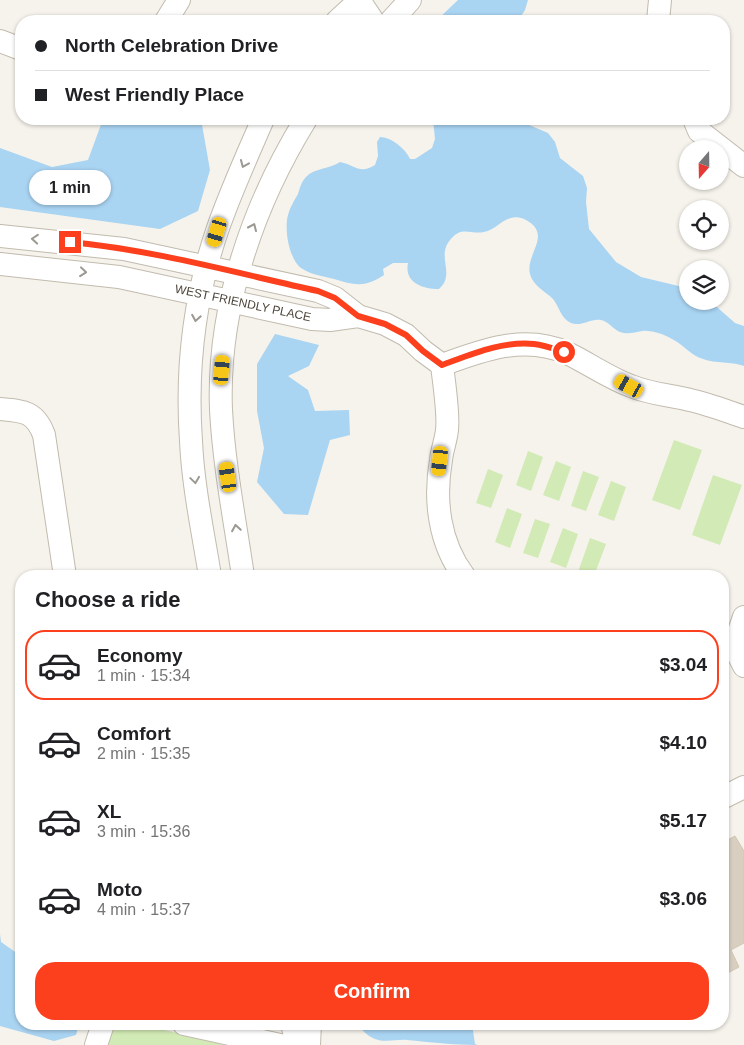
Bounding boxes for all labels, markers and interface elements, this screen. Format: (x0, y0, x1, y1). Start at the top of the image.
text: North Celebration Drive (65, 35, 278, 56)
text: West Friendly Place (65, 84, 244, 105)
north arrow (679, 140, 729, 190)
map controls (679, 140, 729, 310)
one-way arrow (239, 159, 249, 167)
callout: 1 min (29, 170, 111, 204)
text: 1 min (49, 179, 91, 196)
button: locate (679, 200, 729, 250)
car (205, 215, 228, 249)
one-way arrow (246, 223, 257, 232)
route end (59, 231, 81, 253)
one-way arrow (31, 234, 39, 245)
button: layers (679, 260, 729, 310)
one-way arrow (80, 266, 88, 277)
street label: WEST FRIENDLY PLACE (174, 282, 312, 324)
one-way arrow (191, 314, 202, 323)
route start (553, 341, 575, 363)
car (213, 354, 230, 386)
car (612, 372, 645, 400)
car (430, 445, 449, 477)
car (218, 461, 237, 493)
one-way arrow (190, 476, 200, 484)
one-way arrow (231, 524, 242, 532)
text: Choose a ride (35, 587, 180, 612)
icon: car (37, 643, 82, 688)
text: Economy (97, 645, 183, 666)
text: $3.04 (659, 654, 707, 675)
text: 1 min · 15:34 (97, 667, 190, 684)
icon: car (37, 721, 82, 766)
text: Comfort (97, 723, 171, 744)
text: $4.10 (659, 732, 707, 753)
text: 2 min · 15:35 (97, 745, 190, 762)
icon: car (37, 799, 82, 844)
text: XL (97, 801, 121, 822)
text: $5.17 (659, 810, 707, 831)
text: 3 min · 15:36 (97, 823, 190, 840)
icon: car (37, 877, 82, 922)
text: Moto (97, 879, 142, 900)
text: $3.06 (659, 888, 707, 909)
text: 4 min · 15:37 (97, 901, 190, 918)
button: Confirm (35, 962, 709, 1020)

